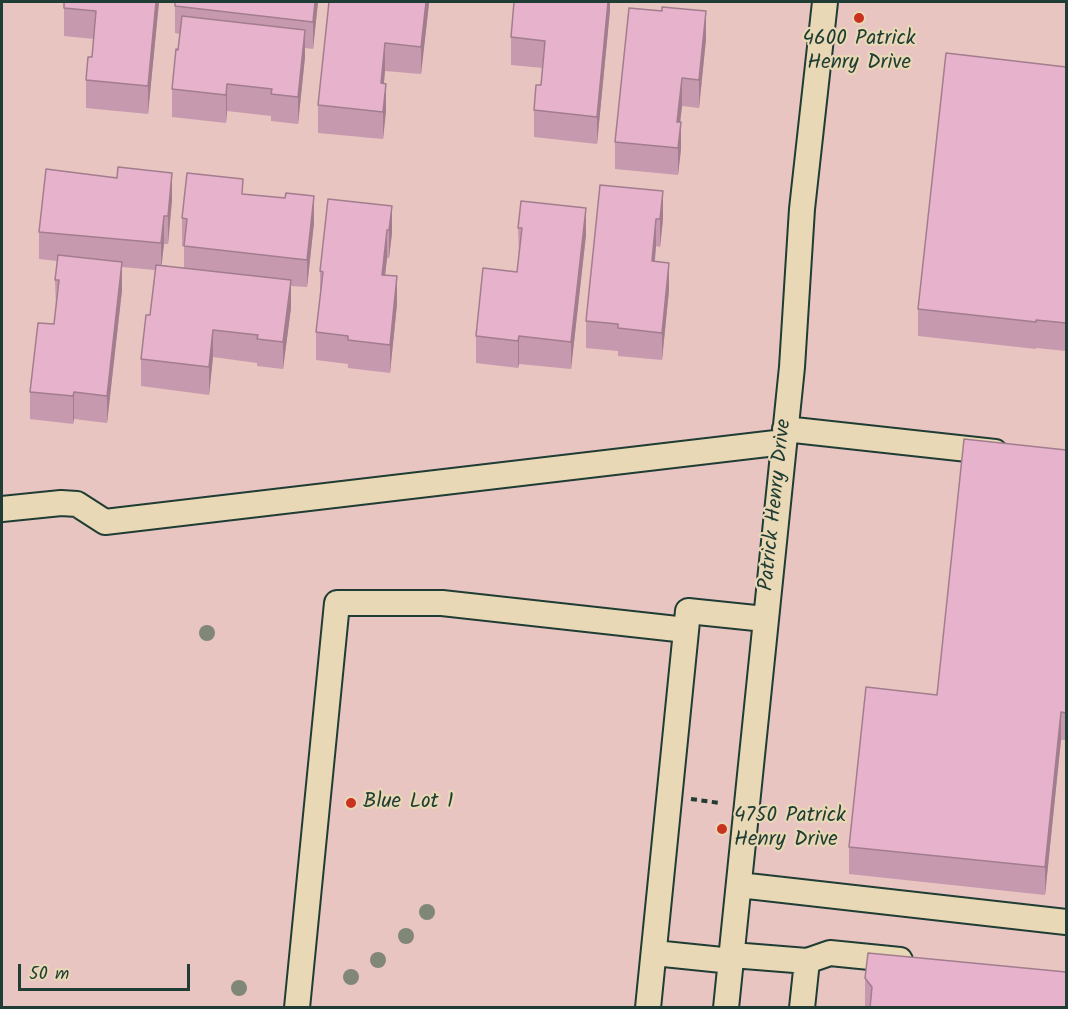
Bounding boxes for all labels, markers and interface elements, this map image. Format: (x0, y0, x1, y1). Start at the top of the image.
marker: 4600 Patrick Henry Drive (852, 11, 866, 25)
place label: 4600 Patrick Henry Drive (802, 27, 916, 77)
street label: Patrick Henry Drive (755, 418, 799, 592)
place label: Blue Lot 1 (363, 790, 454, 816)
marker: Blue Lot 1 (344, 796, 358, 810)
place label: 4750 Patrick Henry Drive (734, 804, 846, 854)
marker: 4750 Patrick Henry Drive (715, 822, 729, 836)
scale bar (21, 952, 194, 990)
text: 50 m (29, 960, 69, 989)

